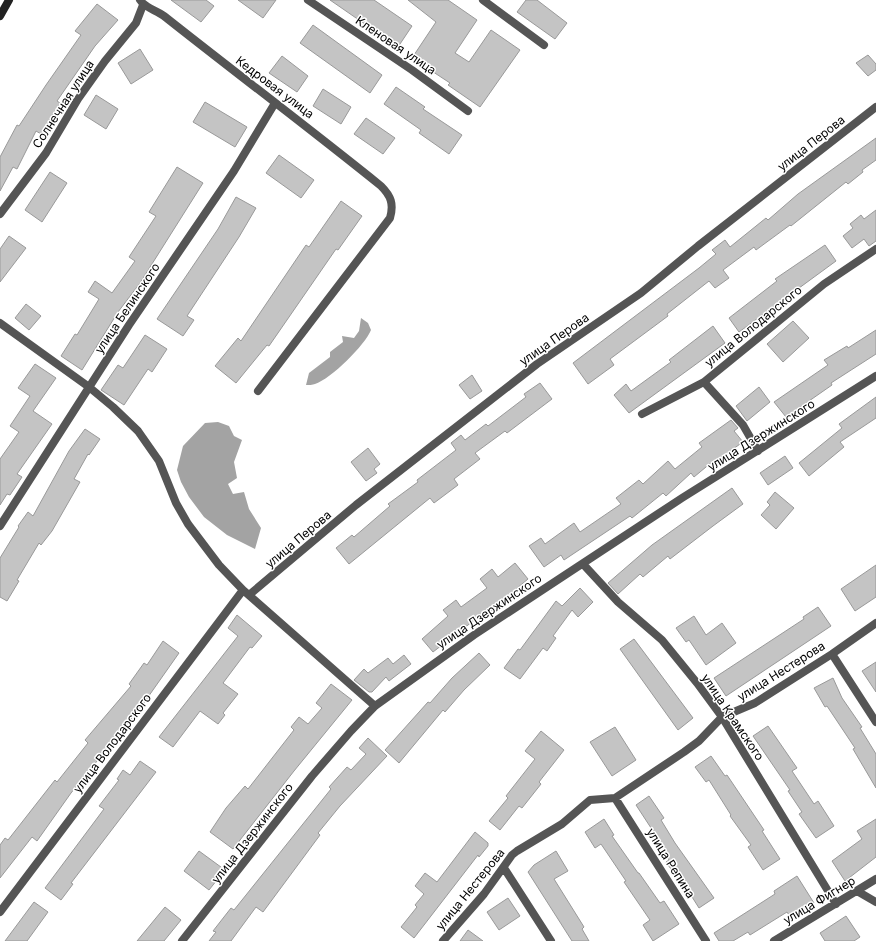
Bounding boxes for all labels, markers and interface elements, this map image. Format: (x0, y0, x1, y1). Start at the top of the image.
street label: Кленовая улица (353, 13, 439, 77)
street label: Кедровая улица (233, 53, 317, 121)
street label: Солнечная улица (29, 57, 97, 151)
street label: улица Перова (774, 112, 848, 174)
street label: улица Белинского (91, 260, 163, 356)
street label: улица Володарского (701, 282, 805, 370)
street label: улица Перова (516, 309, 592, 369)
street label: улица Дзержинского (705, 396, 817, 474)
street label: улица Перова (262, 507, 334, 571)
street label: улица Дзержинского (434, 570, 544, 652)
street label: улица Нестерова (734, 638, 828, 704)
street label: улица Крамского (698, 671, 768, 763)
street label: улица Володарского (70, 690, 154, 796)
street label: улица Дзержинского (208, 780, 296, 886)
street label: улица Репина (643, 825, 699, 901)
street label: улица Нестерова (432, 845, 508, 933)
street label: улица Фигнер (780, 873, 858, 927)

